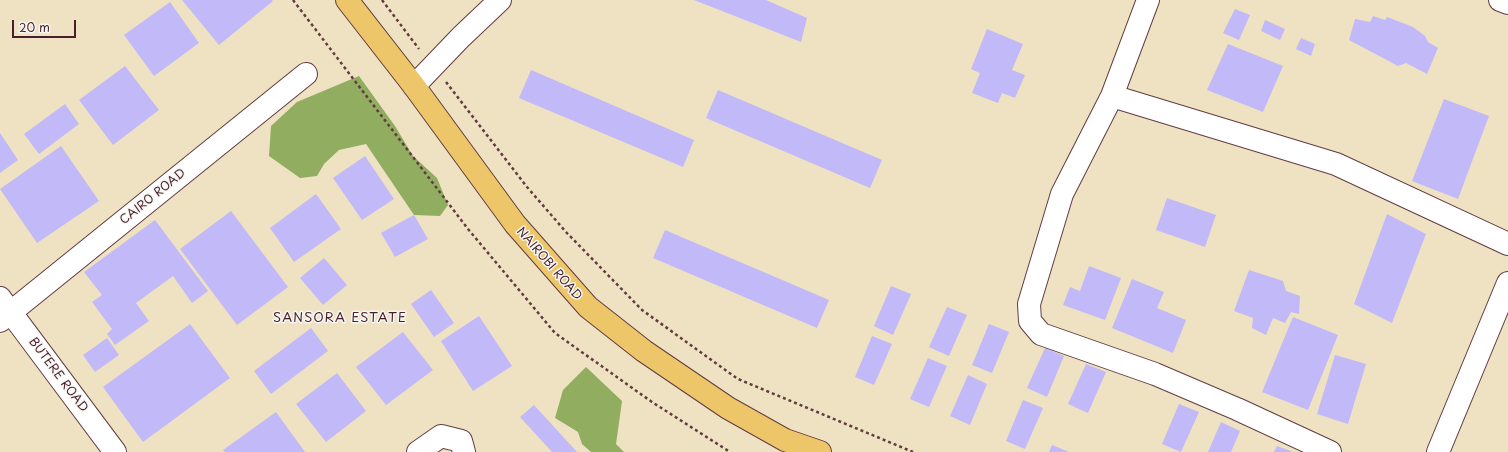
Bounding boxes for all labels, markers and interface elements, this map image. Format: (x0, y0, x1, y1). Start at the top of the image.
scale bar (14, 12, 78, 38)
text: 20 m (19, 18, 50, 36)
street label: CAIRO ROAD (117, 166, 189, 228)
street label: NAIROBI ROAD (513, 225, 585, 303)
district label: SANSORA ESTATE (272, 310, 408, 326)
street label: BUTERE ROAD (25, 335, 91, 415)

